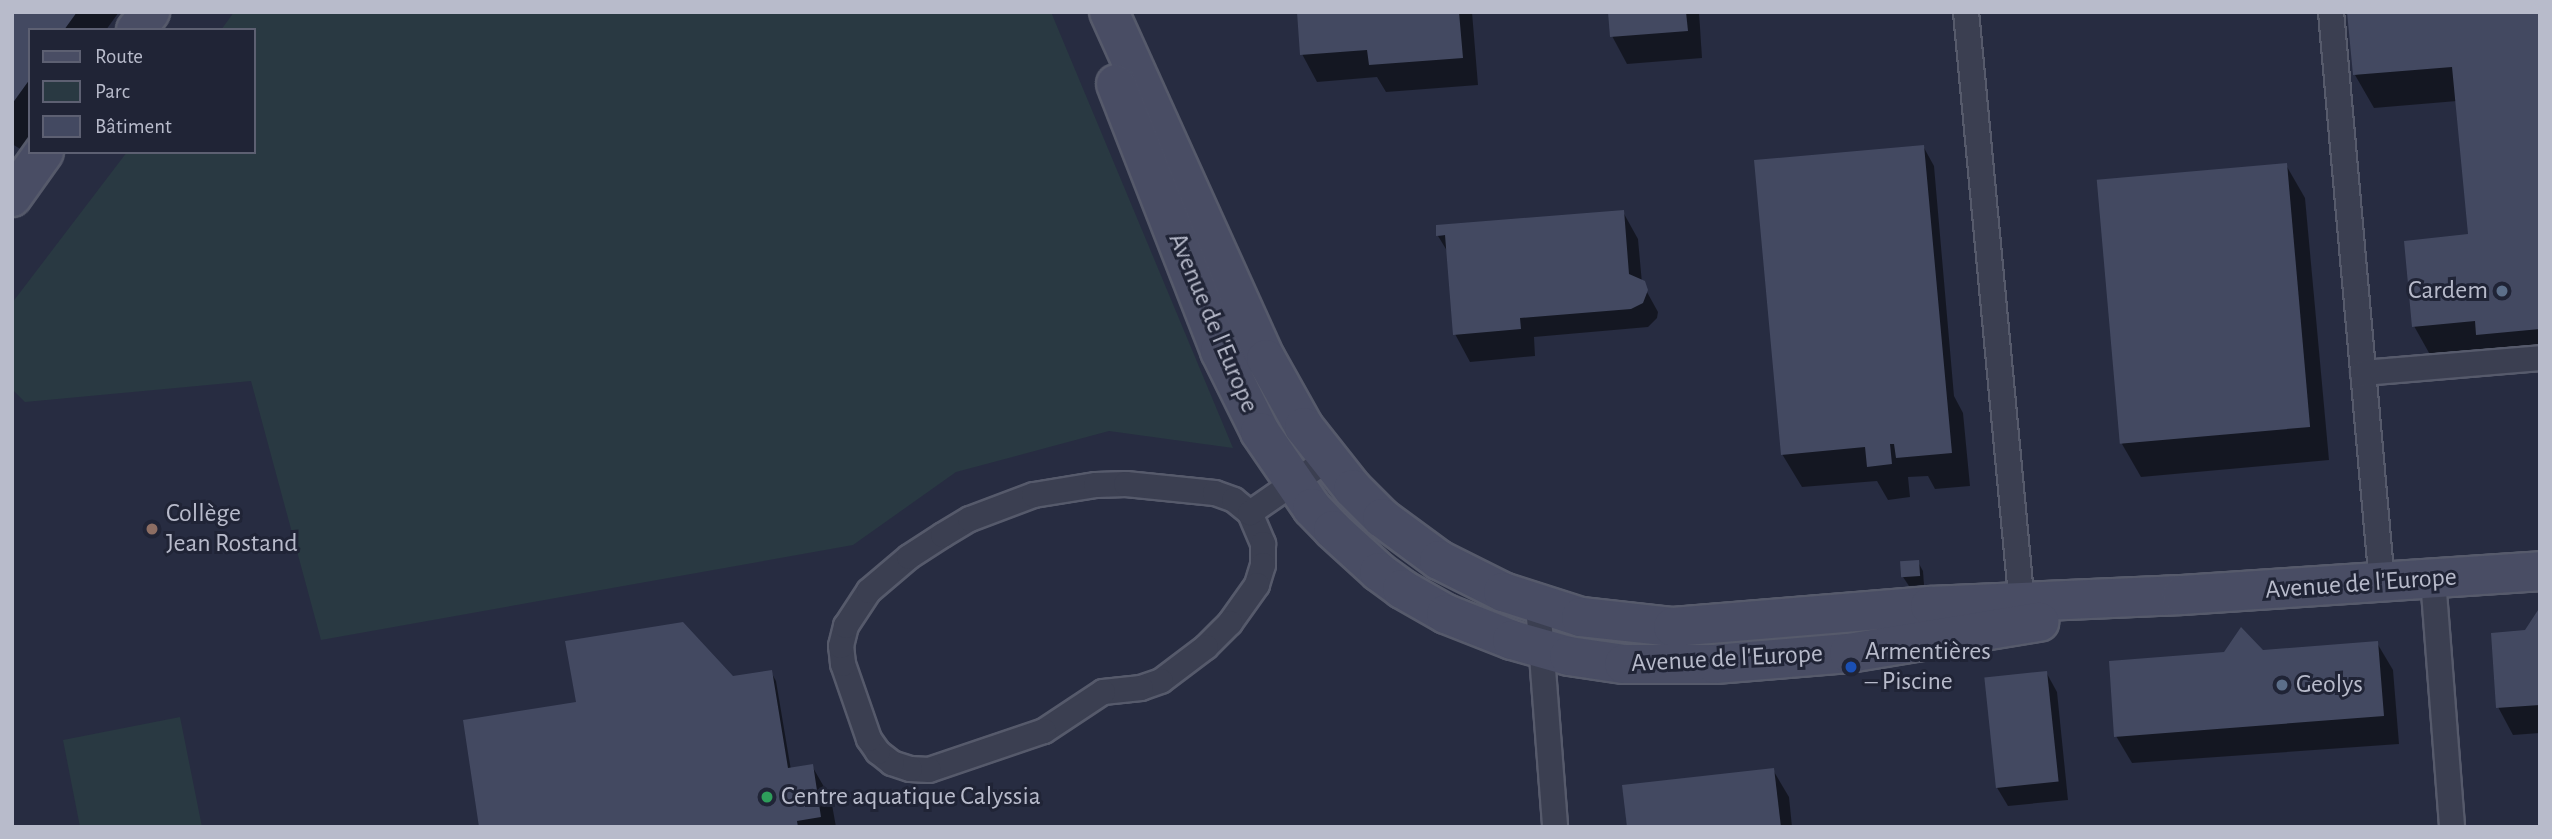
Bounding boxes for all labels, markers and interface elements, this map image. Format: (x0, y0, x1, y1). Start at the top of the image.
legend (28, 28, 256, 154)
text: Route (95, 46, 143, 67)
text: Parc (95, 81, 130, 102)
text: Bâtiment (95, 116, 172, 137)
street label: Avenue de l'Europe (1161, 229, 1265, 417)
place label: Cardem (2408, 275, 2488, 307)
marker: Cardem (2494, 283, 2510, 299)
place label: Collège Jean Rostand (166, 498, 298, 560)
marker: Collège Jean Rostand (144, 521, 160, 537)
street label: Avenue de l'Europe (2264, 562, 2458, 606)
place label: Armentières – Piscine (1865, 636, 1991, 698)
street label: Avenue de l'Europe (1630, 638, 1824, 680)
marker: Armentières – Piscine (1843, 659, 1859, 675)
place label: Geolys (2296, 669, 2363, 701)
marker: Geolys (2274, 677, 2290, 693)
place label: Centre aquatique Calyssia (781, 781, 1041, 813)
marker: Centre aquatique Calyssia (759, 789, 775, 805)

